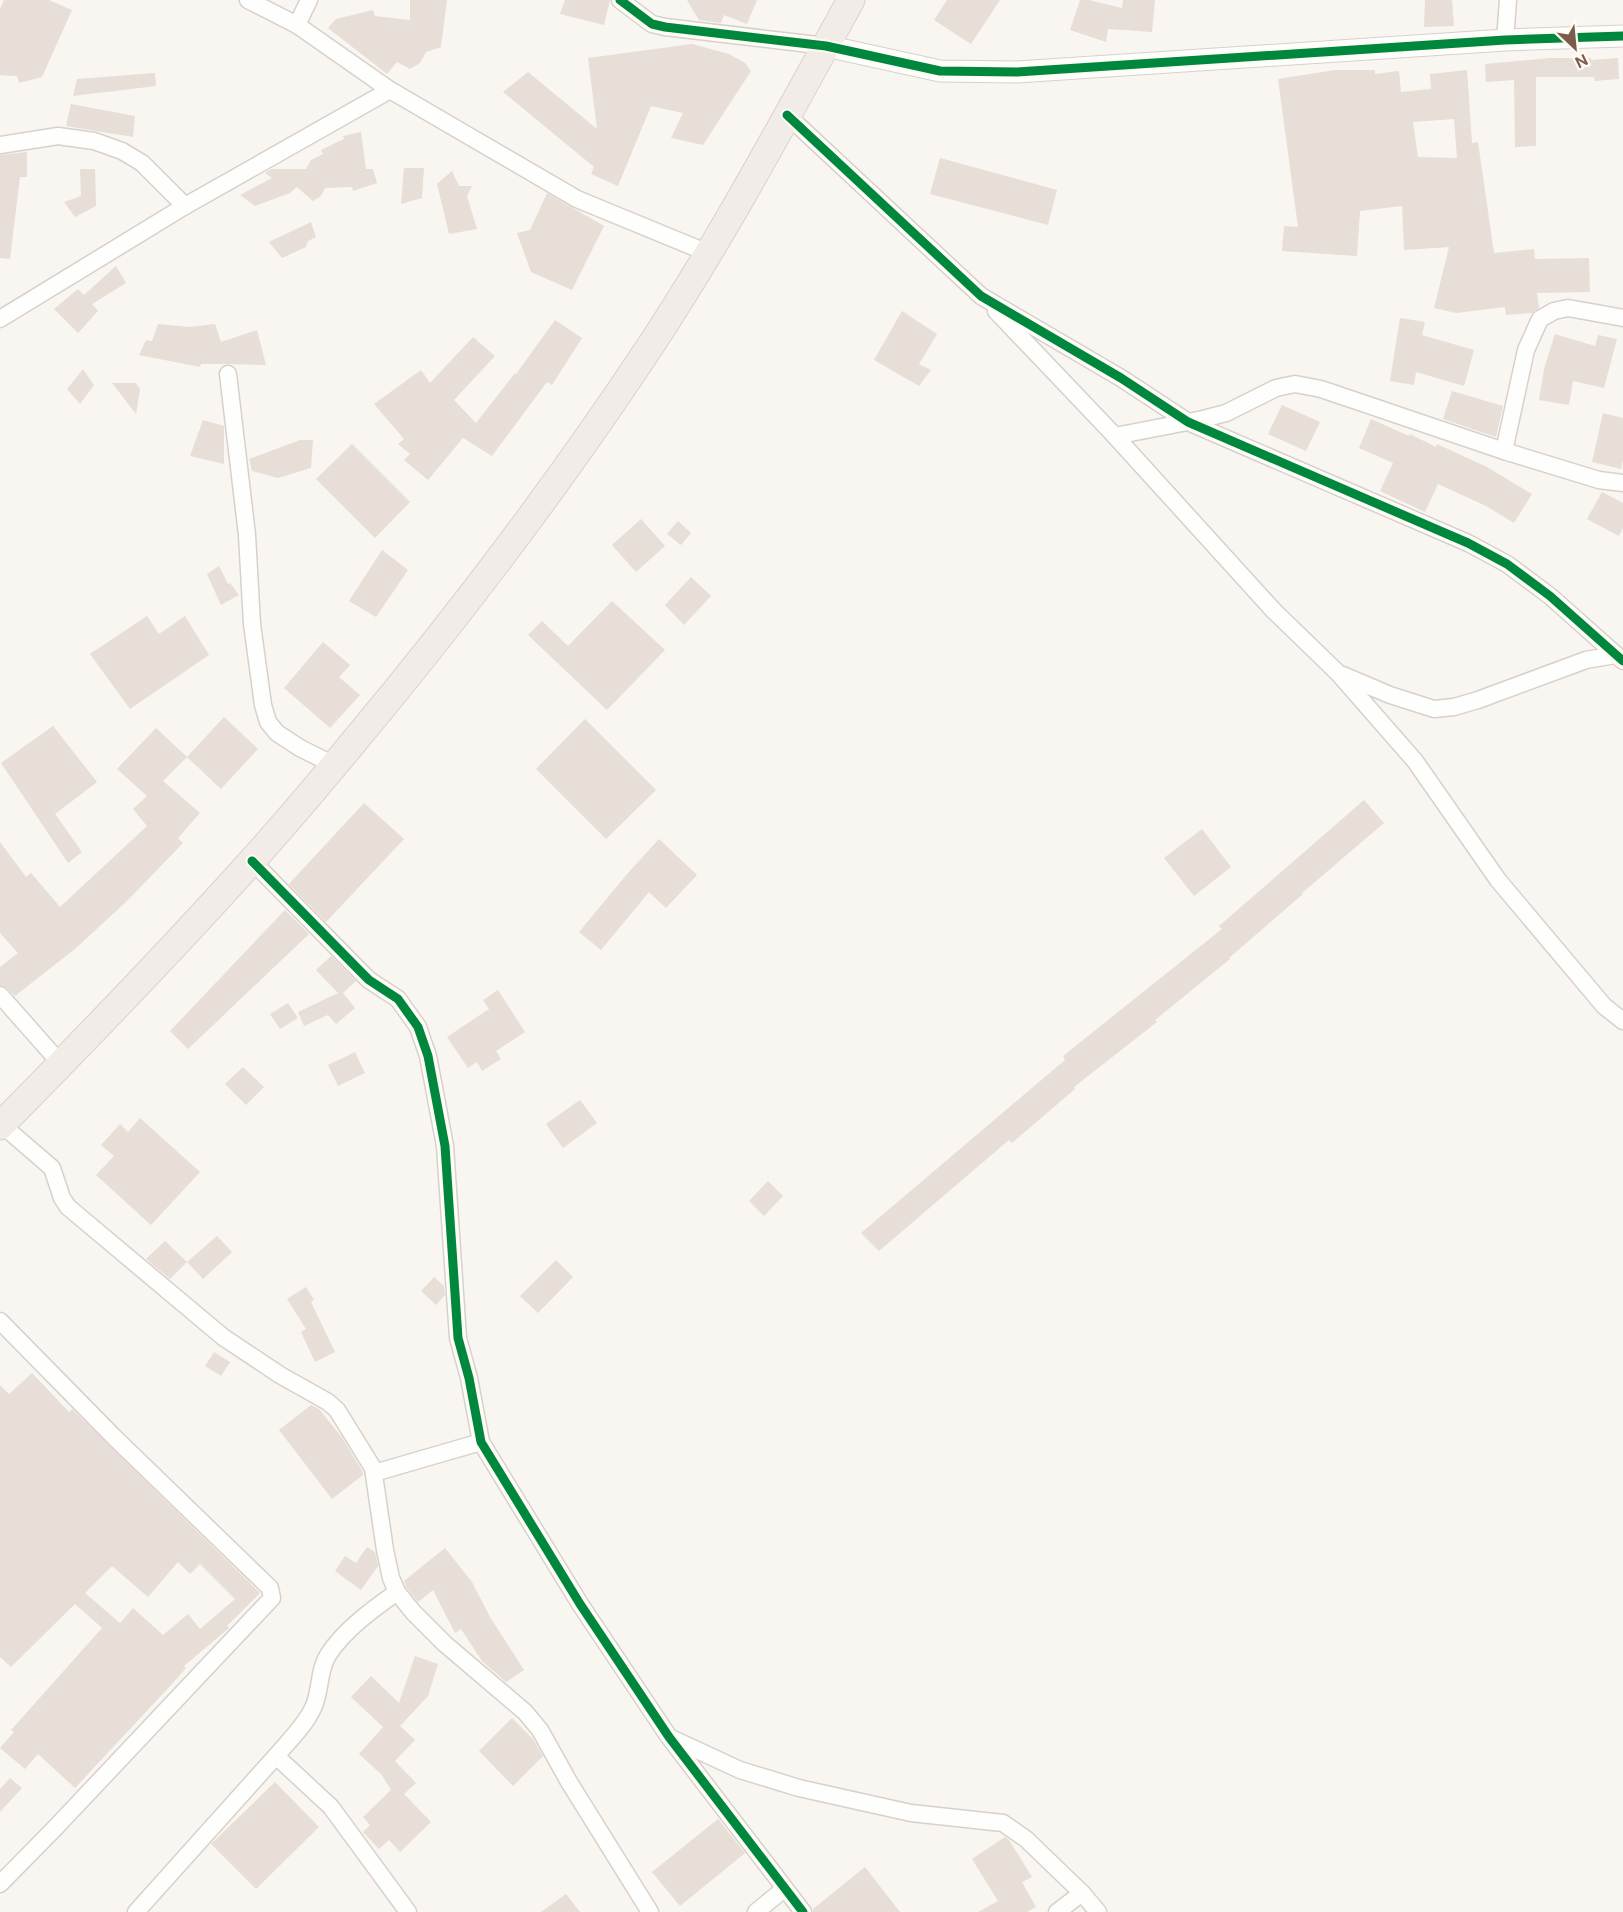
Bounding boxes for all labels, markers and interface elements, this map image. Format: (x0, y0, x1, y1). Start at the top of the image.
north arrow (1545, 18, 1605, 78)
text: N (1572, 49, 1591, 73)

